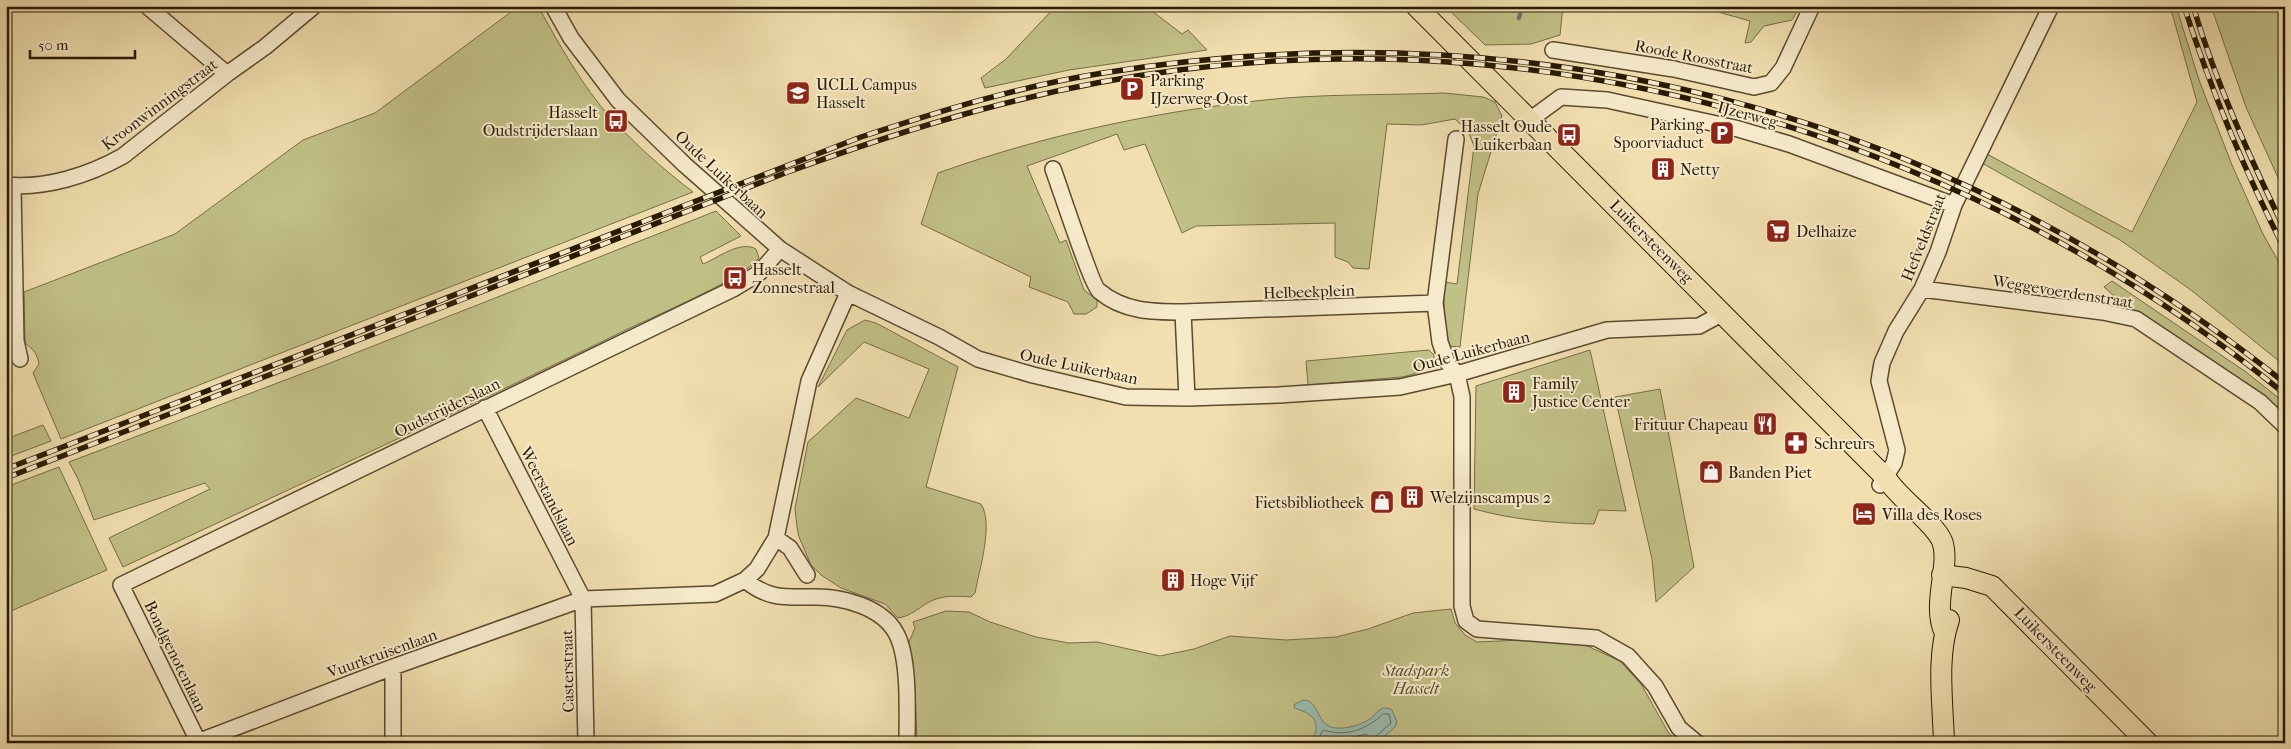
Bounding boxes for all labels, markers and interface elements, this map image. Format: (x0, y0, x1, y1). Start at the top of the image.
scale bar (30, 28, 135, 60)
text: 50 m (38, 36, 69, 54)
street label: Roode Roosstraat (1633, 36, 1755, 77)
street label: Kroonwinningstraat (98, 54, 221, 154)
place label: Parking IJzerweg-Oost (1150, 71, 1249, 108)
place label: UCLL Campus Hasselt (816, 75, 917, 112)
parking icon: Parking IJzerweg-Oost (1119, 76, 1145, 102)
school or university icon: UCLL Campus Hasselt (785, 80, 811, 106)
street label: IJzerweg (1716, 97, 1781, 132)
place label: Hasselt Oudstrijderslaan (483, 103, 599, 140)
bus stop icon: Hasselt Oudstrijderslaan (603, 108, 629, 134)
place label: Parking Spoorviaduct (1614, 115, 1704, 152)
place label: Hasselt Oude Luikerbaan (1461, 117, 1553, 154)
parking icon: Parking Spoorviaduct (1709, 120, 1735, 146)
bus stop icon: Hasselt Oude Luikerbaan (1556, 122, 1582, 148)
street label: Oude Luikerbaan (671, 126, 773, 223)
building icon: Netty (1650, 156, 1676, 182)
place label: Netty (1680, 160, 1720, 179)
street label: Hefveldstraat (1897, 190, 1950, 284)
street label: Luikersteenweg (1606, 196, 1698, 287)
supermarket icon: Delhaize (1765, 218, 1791, 244)
place label: Delhaize (1796, 222, 1857, 241)
place label: Hasselt Zonnestraal (752, 260, 835, 297)
bus stop icon: Hasselt Zonnestraal (722, 265, 748, 291)
street label: Weggevoerdenstraat (1990, 271, 2135, 312)
street label: Helbeekplein (1263, 280, 1356, 303)
street label: Oude Luikerbaan (1411, 327, 1532, 376)
street label: Oude Luikerbaan (1018, 345, 1140, 388)
street label: Oudstrijderslaan (391, 373, 504, 441)
place label: Family Justice Center (1530, 374, 1630, 411)
building icon: Family Justice Center (1501, 379, 1527, 405)
restaurant icon: Frituur Chapeau (1752, 411, 1778, 437)
place label: Frituur Chapeau (1634, 415, 1748, 434)
pharmacy icon: Schreurs (1783, 430, 1809, 456)
place label: Schreurs (1814, 434, 1875, 453)
street label: Weerstandslaan (516, 443, 583, 550)
shop icon: Banden Piet (1698, 459, 1724, 485)
place label: Banden Piet (1728, 463, 1813, 482)
building icon: Welzijnscampus 2 (1399, 484, 1425, 510)
place label: Welzijnscampus 2 (1429, 488, 1551, 507)
shop icon: Fietsbibliotheek (1369, 489, 1395, 515)
place label: Fietsbibliotheek (1254, 493, 1365, 512)
hotel icon: Villa des Roses (1851, 501, 1877, 527)
place label: Villa des Roses (1881, 505, 1982, 524)
building icon: Hoge Vijf (1160, 567, 1186, 593)
place label: Hoge Vijf (1190, 571, 1259, 590)
street label: Bondgenotenlaan (140, 597, 211, 716)
street label: Luikersteenweg (2010, 603, 2101, 696)
street label: Vuurkruisenlaan (324, 625, 440, 682)
street label: Casterstraat (557, 629, 578, 713)
park label: Stadspark Hasselt (1382, 661, 1449, 698)

